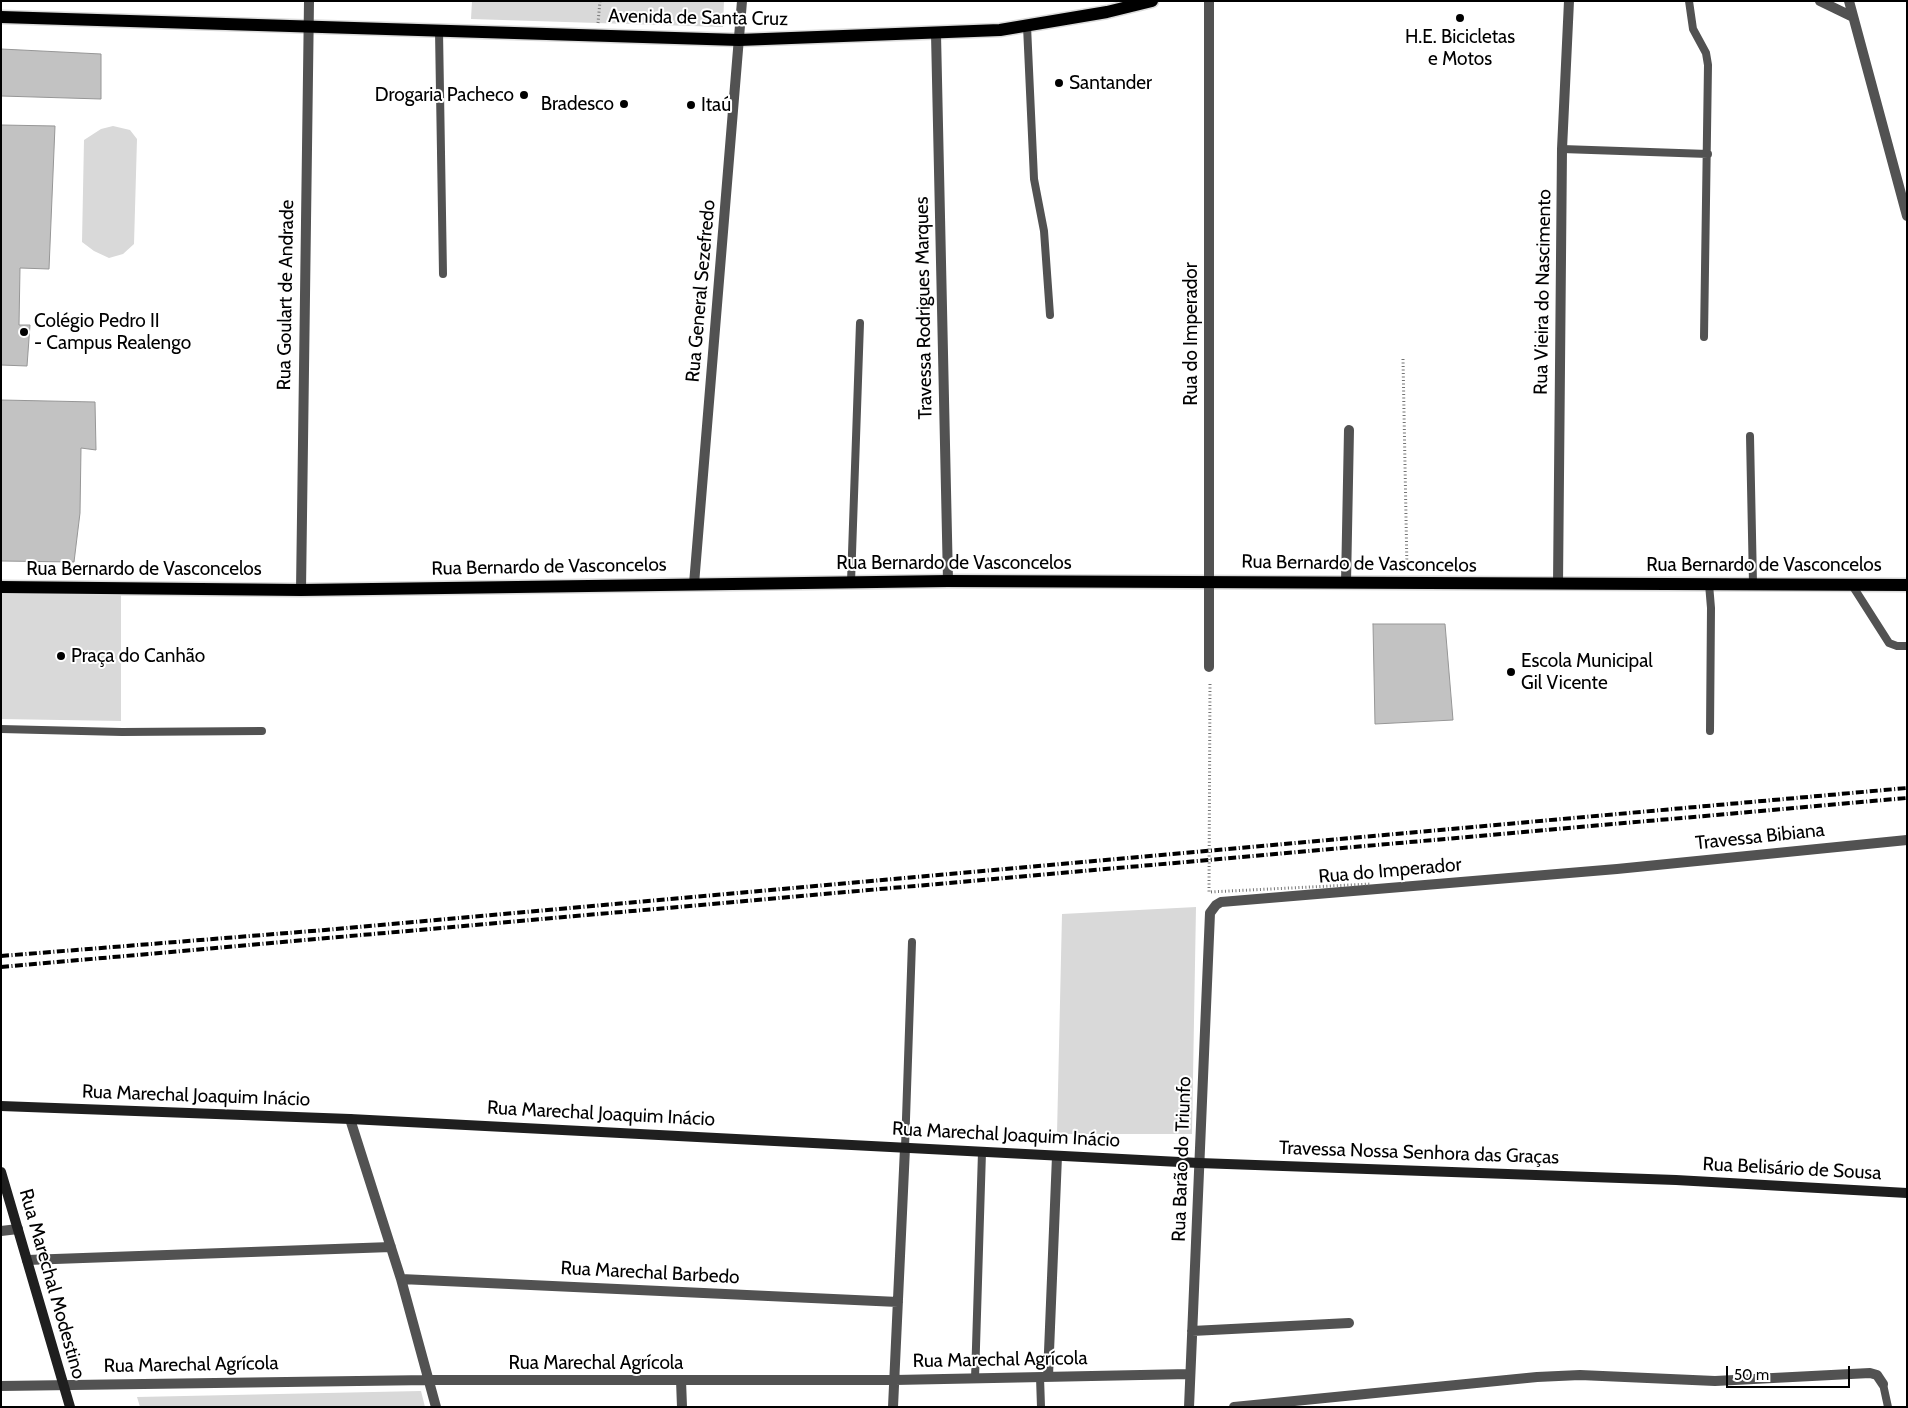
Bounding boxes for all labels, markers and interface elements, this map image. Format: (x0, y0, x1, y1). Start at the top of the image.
street label: Avenida de Santa Cruz (608, 5, 788, 31)
marker: H.E. Bicicletas e Motos (1454, 12, 1466, 24)
place label: H.E. Bicicletas e Motos (1405, 26, 1515, 70)
place label: Santander (1069, 72, 1152, 94)
marker: Santander (1053, 77, 1065, 89)
place label: Drogaria Pacheco (375, 84, 514, 106)
marker: Drogaria Pacheco (518, 89, 530, 101)
place label: Bradesco (541, 93, 614, 115)
place label: Itaú (701, 94, 731, 116)
marker: Bradesco (618, 98, 630, 110)
marker: Itaú (685, 99, 697, 111)
street label: Rua Vieira do Nascimento (1530, 189, 1556, 395)
street label: Travessa Rodrigues Marques (911, 196, 937, 420)
street label: Rua General Sezefredo (682, 199, 720, 383)
street label: Rua Goulart de Andrade (273, 200, 299, 390)
street label: Rua do Imperador (1180, 262, 1202, 406)
place label: Colégio Pedro II - Campus Realengo (34, 310, 191, 354)
marker: Colégio Pedro II - Campus Realengo (18, 326, 30, 338)
street label: Rua Bernardo de Vasconcelos (1241, 551, 1477, 577)
street label: Rua Bernardo de Vasconcelos (836, 552, 1072, 574)
street label: Rua Bernardo de Vasconcelos (431, 554, 667, 580)
street label: Rua Bernardo de Vasconcelos (1646, 554, 1882, 576)
street label: Rua Bernardo de Vasconcelos (26, 558, 262, 580)
place label: Praça do Canhão (71, 645, 205, 667)
marker: Praça do Canhão (55, 650, 67, 662)
place label: Escola Municipal Gil Vicente (1521, 650, 1653, 694)
marker: Escola Municipal Gil Vicente (1505, 666, 1517, 678)
street label: Travessa Bibiana (1694, 819, 1826, 855)
street label: Rua do Imperador (1318, 853, 1462, 889)
street label: Rua Barão do Triunfo (1168, 1076, 1196, 1242)
street label: Rua Marechal Joaquim Inácio (81, 1081, 311, 1111)
street label: Rua Marechal Joaquim Inácio (486, 1097, 716, 1131)
street label: Rua Marechal Joaquim Inácio (891, 1118, 1121, 1152)
street label: Travessa Nossa Senhora das Graças (1279, 1137, 1559, 1169)
street label: Rua Belisário de Sousa (1702, 1153, 1882, 1185)
street label: Rua Marechal Modestino (14, 1186, 90, 1382)
street label: Rua Marechal Barbedo (560, 1257, 740, 1289)
street label: Rua Marechal Agrícola (912, 1347, 1088, 1373)
street label: Rua Marechal Agrícola (103, 1352, 279, 1378)
street label: Rua Marechal Agrícola (509, 1352, 683, 1374)
scale bar (1728, 1356, 1852, 1388)
text: 50 m (1734, 1366, 1769, 1384)

